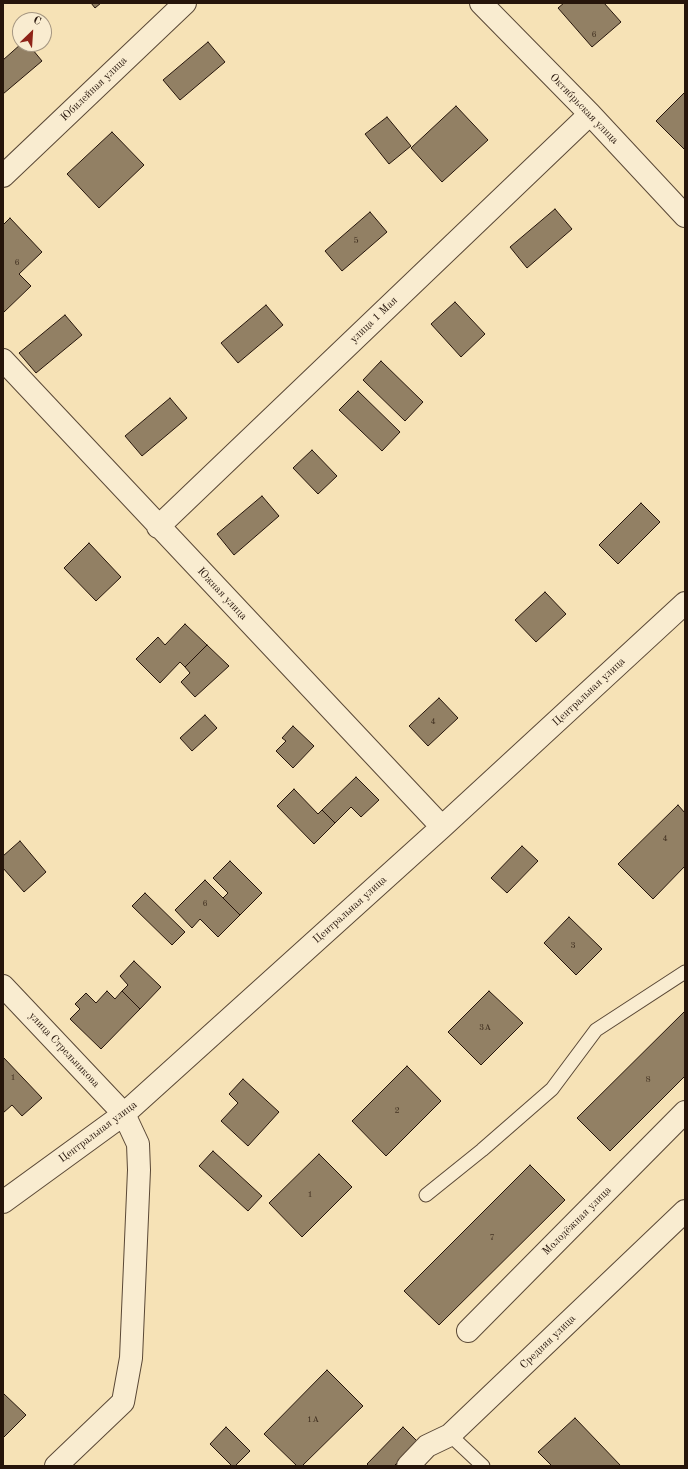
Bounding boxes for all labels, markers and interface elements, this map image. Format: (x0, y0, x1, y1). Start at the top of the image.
north arrow (12, 12, 52, 52)
text: С (31, 15, 42, 28)
house number: 6 (591, 30, 597, 40)
street label: Юбилейная улица (58, 54, 130, 124)
street label: Октябрьская улица (547, 71, 621, 147)
house number: 5 (353, 236, 359, 246)
house number: 6 (14, 258, 20, 268)
street label: улица 1 Мая (347, 294, 401, 346)
street label: Южная улица (194, 565, 250, 623)
street label: Центральная улица (550, 655, 628, 729)
house number: 4 (430, 717, 436, 727)
house number: 4 (662, 834, 668, 844)
street label: Центральная улица (310, 873, 390, 947)
house number: 6 (202, 899, 208, 909)
house number: 3 (570, 941, 576, 951)
street label: улица Стрельникова (26, 1010, 102, 1090)
house number: 3А (479, 1023, 491, 1033)
house number: 1 (10, 1073, 16, 1083)
house number: 8 (645, 1075, 651, 1085)
street label: Центральная улица (56, 1098, 140, 1166)
house number: 2 (394, 1106, 400, 1116)
street label: Молодёжная улица (540, 1184, 614, 1258)
house number: 1 (307, 1190, 313, 1200)
house number: 7 (489, 1233, 495, 1243)
street label: Средняя улица (517, 1312, 579, 1372)
house number: 1А (307, 1415, 319, 1425)

